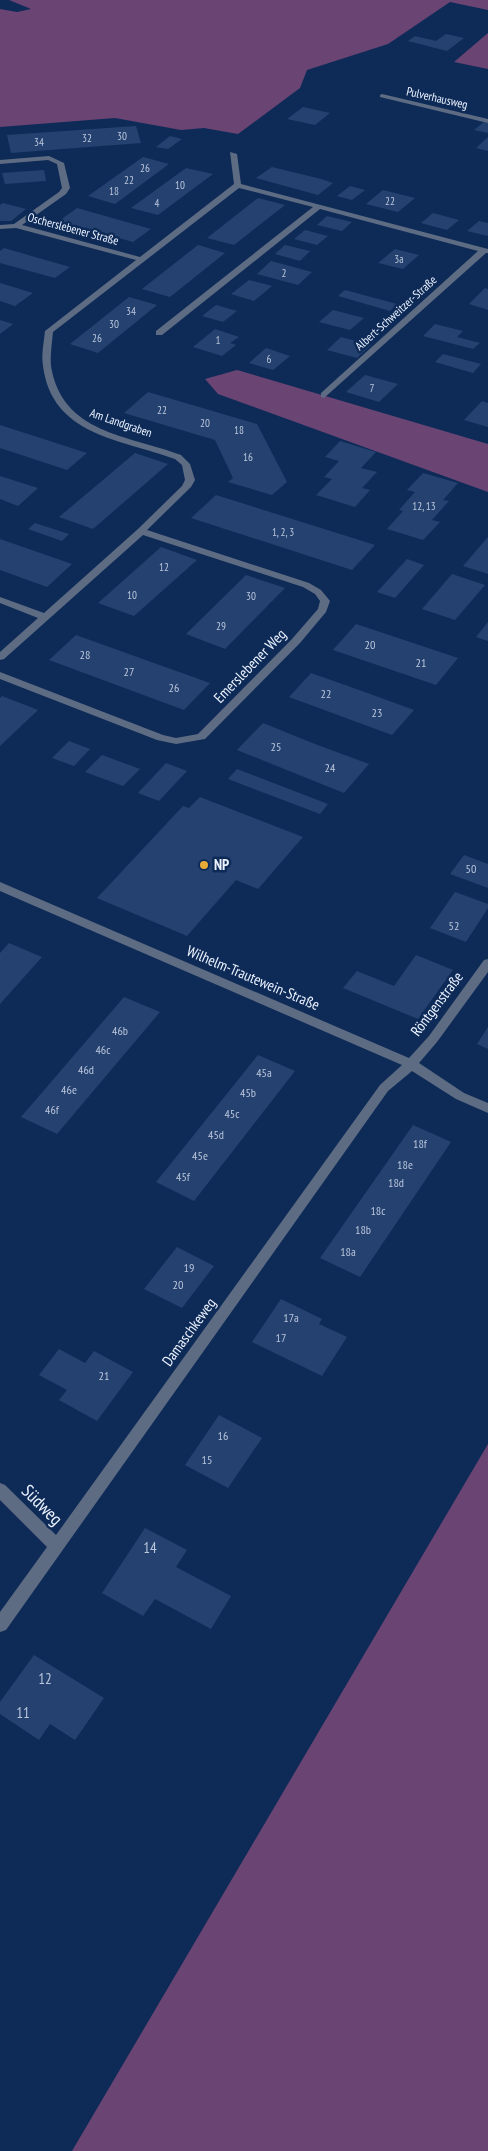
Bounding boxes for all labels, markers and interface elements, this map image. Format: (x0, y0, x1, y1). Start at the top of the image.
street label: Pulverhausweg (405, 83, 469, 112)
house number: 30 (117, 129, 127, 143)
house number: 32 (82, 131, 92, 145)
house number: 34 (34, 135, 44, 149)
house number: 26 (140, 161, 150, 175)
house number: 22 (124, 173, 134, 187)
house number: 10 (175, 178, 185, 192)
house number: 18 (109, 184, 119, 198)
house number: 22 (385, 194, 395, 208)
house number: 4 (155, 196, 160, 210)
street label: Oscherslebener Straße (26, 209, 120, 248)
house number: 3a (394, 252, 404, 266)
house number: 2 (282, 266, 287, 280)
street label: Albert-Schweitzer-Straße (352, 272, 440, 353)
house number: 34 (126, 304, 136, 318)
house number: 30 (109, 317, 119, 331)
house number: 26 (92, 331, 102, 345)
house number: 1 (216, 333, 221, 347)
house number: 6 (267, 352, 272, 366)
house number: 7 (370, 381, 375, 395)
house number: 22 (157, 403, 167, 417)
street label: Am Landgraben (88, 405, 154, 440)
house number: 20 (200, 416, 210, 430)
house number: 18 (234, 423, 244, 437)
house number: 16 (243, 450, 253, 464)
house number: 12, 13 (412, 499, 436, 513)
house number: 1, 2, 3 (272, 525, 294, 539)
house number: 12 (159, 560, 169, 574)
house number: 10 (127, 588, 137, 602)
house number: 30 (246, 589, 256, 603)
house number: 29 (216, 619, 226, 633)
street label: Emerslebener Weg (209, 625, 290, 707)
house number: 20 (365, 637, 375, 652)
house number: 28 (80, 647, 90, 662)
house number: 21 (416, 655, 426, 670)
house number: 27 (124, 664, 134, 679)
house number: 26 (169, 680, 179, 695)
house number: 22 (321, 686, 331, 701)
house number: 23 (372, 705, 382, 720)
house number: 25 (271, 739, 281, 754)
house number: 24 (325, 760, 336, 775)
place label: NP (214, 855, 229, 874)
marker: NP (198, 859, 210, 871)
house number: 50 (466, 861, 476, 876)
house number: 52 (449, 918, 459, 933)
street label: Wilhelm-Trautewein-Straße (184, 941, 322, 1014)
street label: Röntgenstraße (406, 968, 467, 1040)
house number: 46b (112, 1023, 128, 1038)
house number: 46c (95, 1042, 111, 1057)
house number: 46d (78, 1062, 94, 1077)
house number: 45a (256, 1065, 272, 1080)
house number: 46e (61, 1082, 77, 1097)
house number: 45b (240, 1085, 256, 1100)
house number: 46f (45, 1102, 60, 1117)
house number: 45c (224, 1106, 240, 1121)
house number: 45d (208, 1127, 224, 1142)
house number: 18f (413, 1136, 428, 1151)
house number: 45e (192, 1148, 208, 1163)
house number: 18e (397, 1157, 413, 1172)
house number: 45f (176, 1169, 191, 1184)
house number: 18d (388, 1175, 404, 1190)
house number: 18c (370, 1203, 386, 1218)
house number: 18b (355, 1222, 371, 1237)
house number: 18a (340, 1244, 356, 1259)
house number: 19 (184, 1260, 194, 1275)
house number: 20 (173, 1277, 183, 1292)
street label: Damaschkeweg (157, 1294, 220, 1370)
house number: 17a (283, 1310, 299, 1325)
house number: 17 (276, 1330, 286, 1345)
house number: 21 (99, 1368, 109, 1383)
house number: 16 (218, 1428, 228, 1443)
house number: 15 (202, 1452, 212, 1467)
street label: Südweg (17, 1479, 68, 1530)
house number: 14 (143, 1538, 157, 1557)
house number: 12 (38, 1669, 52, 1688)
house number: 11 (16, 1703, 30, 1722)

